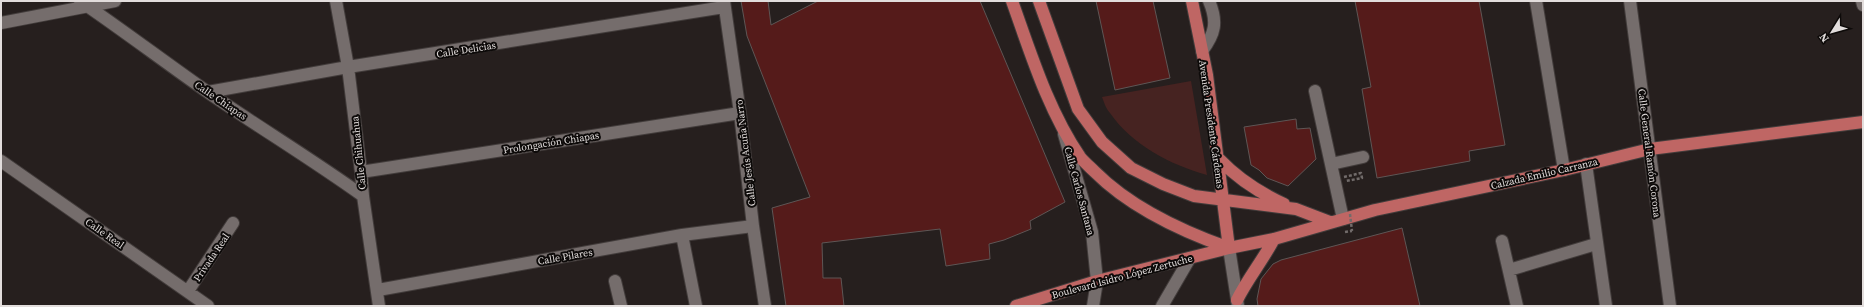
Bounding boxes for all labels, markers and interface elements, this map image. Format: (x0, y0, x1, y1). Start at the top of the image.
north arrow (1812, 12, 1852, 52)
text: N (1816, 30, 1833, 45)
street label: Calle Delicias (435, 38, 497, 61)
street label: Avenida Presidente Cárdenas (1196, 59, 1227, 189)
street label: Calle Chiapas (192, 78, 249, 123)
street label: Calle General Ramón Corona (1635, 88, 1664, 219)
street label: Calle Jesús Acuña Narro (732, 99, 758, 207)
street label: Calle Chihuahua (348, 115, 369, 190)
street label: Prolongación Chiapas (502, 128, 600, 157)
street label: Calle Carlos Santana (1061, 145, 1098, 238)
street label: Calzada Emilio Carranza (1489, 155, 1600, 192)
street label: Calle Real (83, 215, 127, 251)
street label: Privada Real (191, 231, 232, 284)
street label: Calle Pilares (537, 245, 593, 268)
street label: Boulevard Isidro López Zertuche (1050, 251, 1194, 302)

